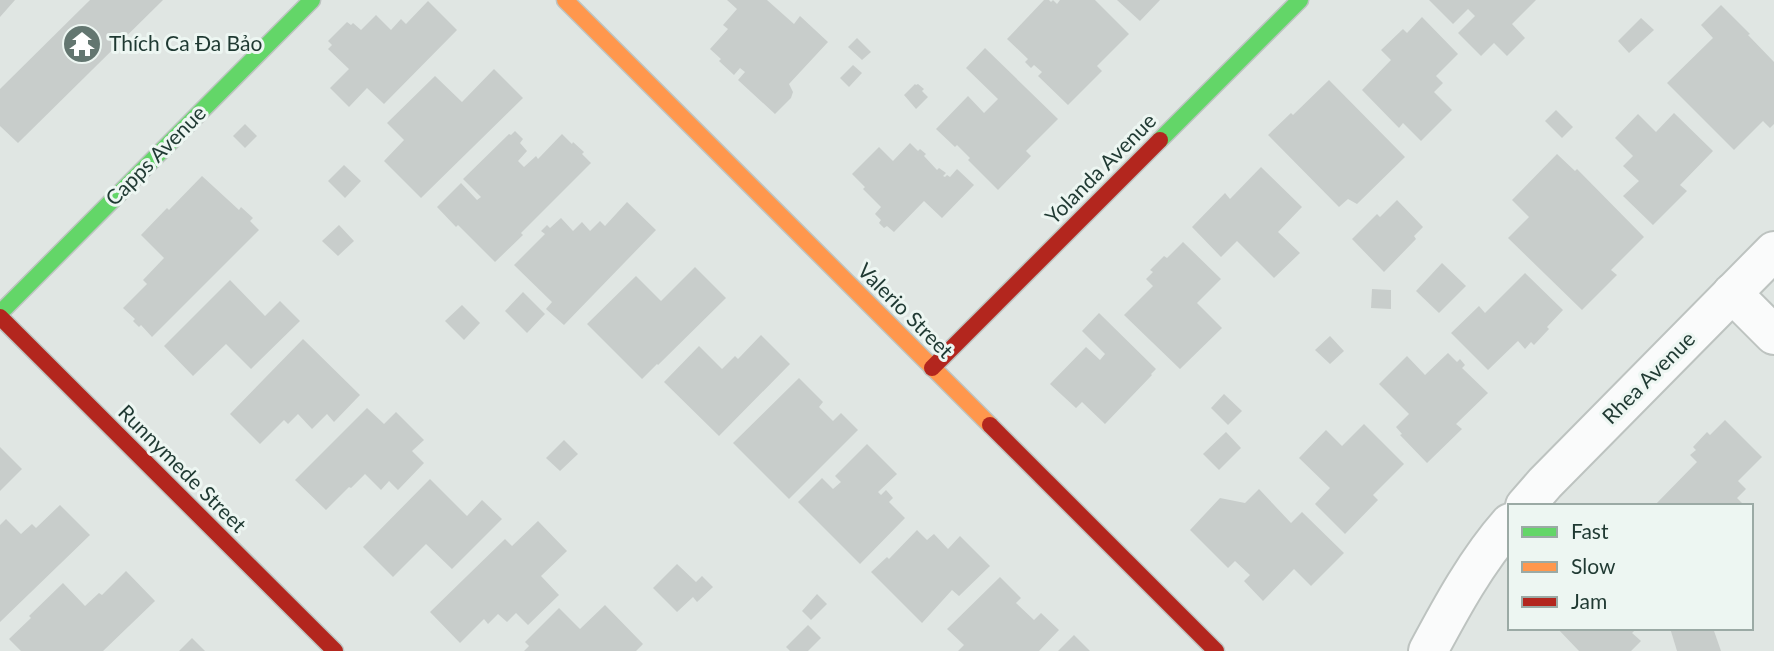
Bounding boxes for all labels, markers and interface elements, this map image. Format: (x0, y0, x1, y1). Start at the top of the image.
temple icon: Thích Ca Đa Bảo (61, 23, 103, 65)
place label: Thích Ca Đa Bảo (109, 30, 262, 55)
street label: Capps Avenue (100, 100, 210, 210)
street label: Yolanda Avenue (1039, 107, 1160, 228)
street label: Valerio Street (853, 257, 959, 363)
street label: Rhea Avenue (1597, 326, 1699, 428)
street label: Runnymede Street (114, 399, 252, 537)
legend (1508, 504, 1753, 630)
text: Fast (1571, 518, 1609, 543)
text: Slow (1571, 553, 1616, 578)
text: Jam (1571, 588, 1607, 613)

